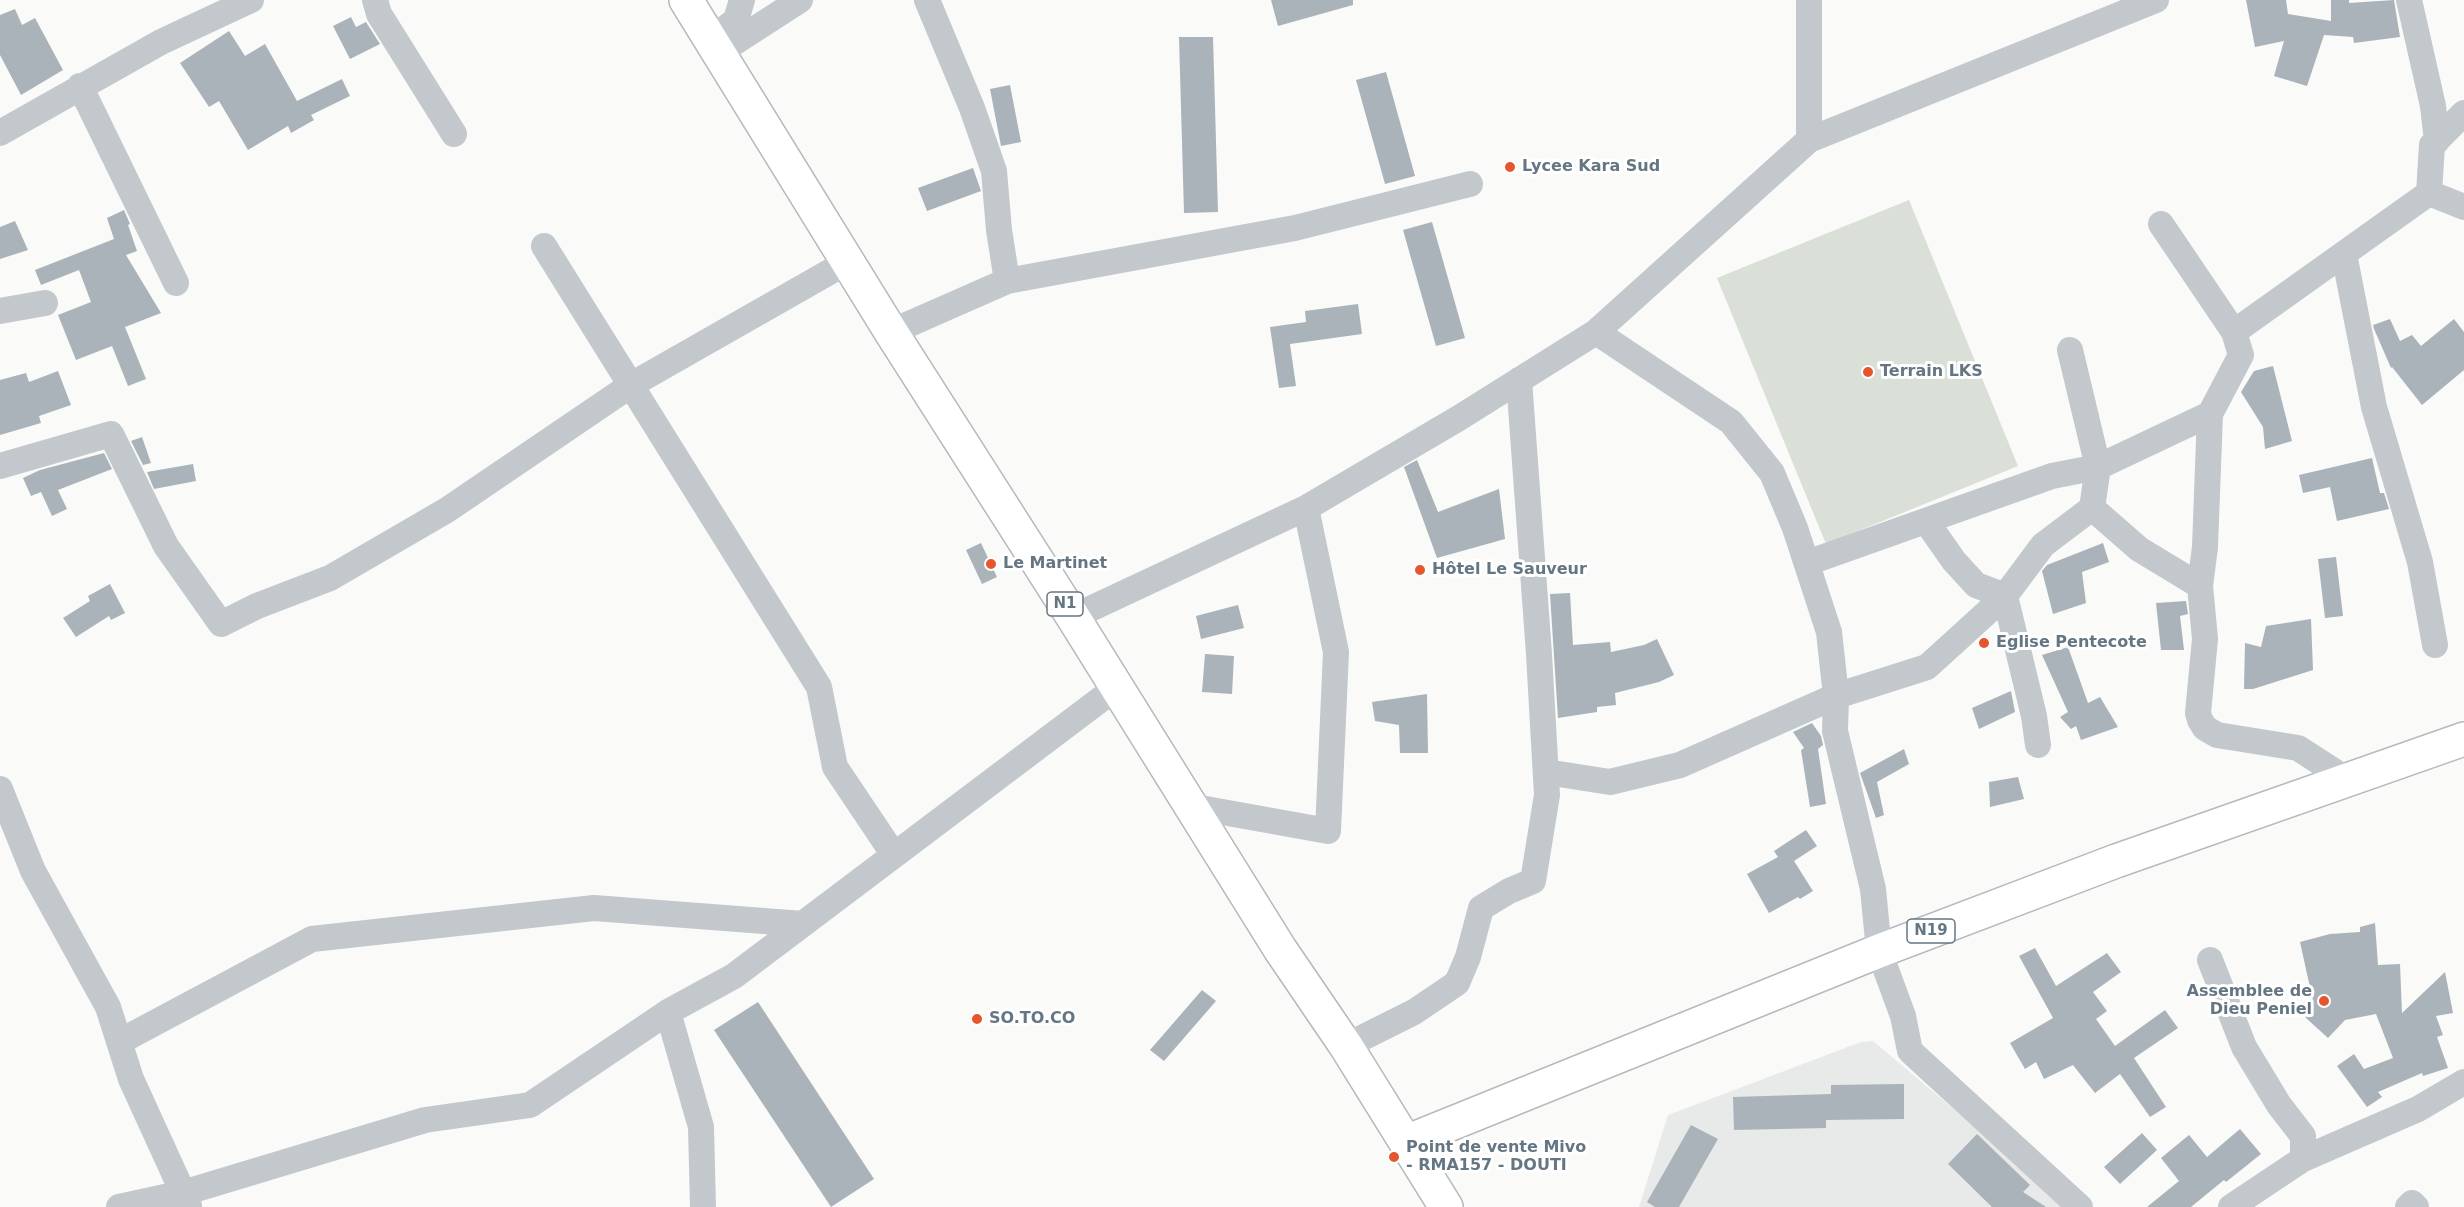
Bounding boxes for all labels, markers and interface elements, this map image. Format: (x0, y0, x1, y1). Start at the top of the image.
place label: Lycee Kara Sud (1522, 157, 1660, 177)
marker: Lycee Kara Sud (1503, 160, 1517, 174)
place label: Terrain LKS (1880, 362, 1983, 382)
marker: Terrain LKS (1861, 365, 1875, 379)
place label: Le Martinet (1003, 554, 1107, 574)
marker: Le Martinet (984, 557, 998, 571)
place label: Hôtel Le Sauveur (1432, 560, 1587, 580)
marker: Hôtel Le Sauveur (1413, 563, 1427, 577)
road number: N1 (1047, 592, 1083, 616)
place label: Eglise Pentecote (1996, 633, 2147, 653)
marker: Eglise Pentecote (1977, 636, 1991, 650)
road number: N19 (1907, 919, 1955, 943)
place label: Assemblee de Dieu Peniel (2187, 982, 2312, 1020)
marker: Assemblee de Dieu Peniel (2317, 994, 2331, 1008)
place label: SO.TO.CO (989, 1009, 1075, 1029)
marker: SO.TO.CO (970, 1012, 984, 1026)
place label: Point de vente Mivo - RMA157 - DOUTI (1406, 1138, 1586, 1176)
marker: Point de vente Mivo - RMA157 - DOUTI (1387, 1150, 1401, 1164)

